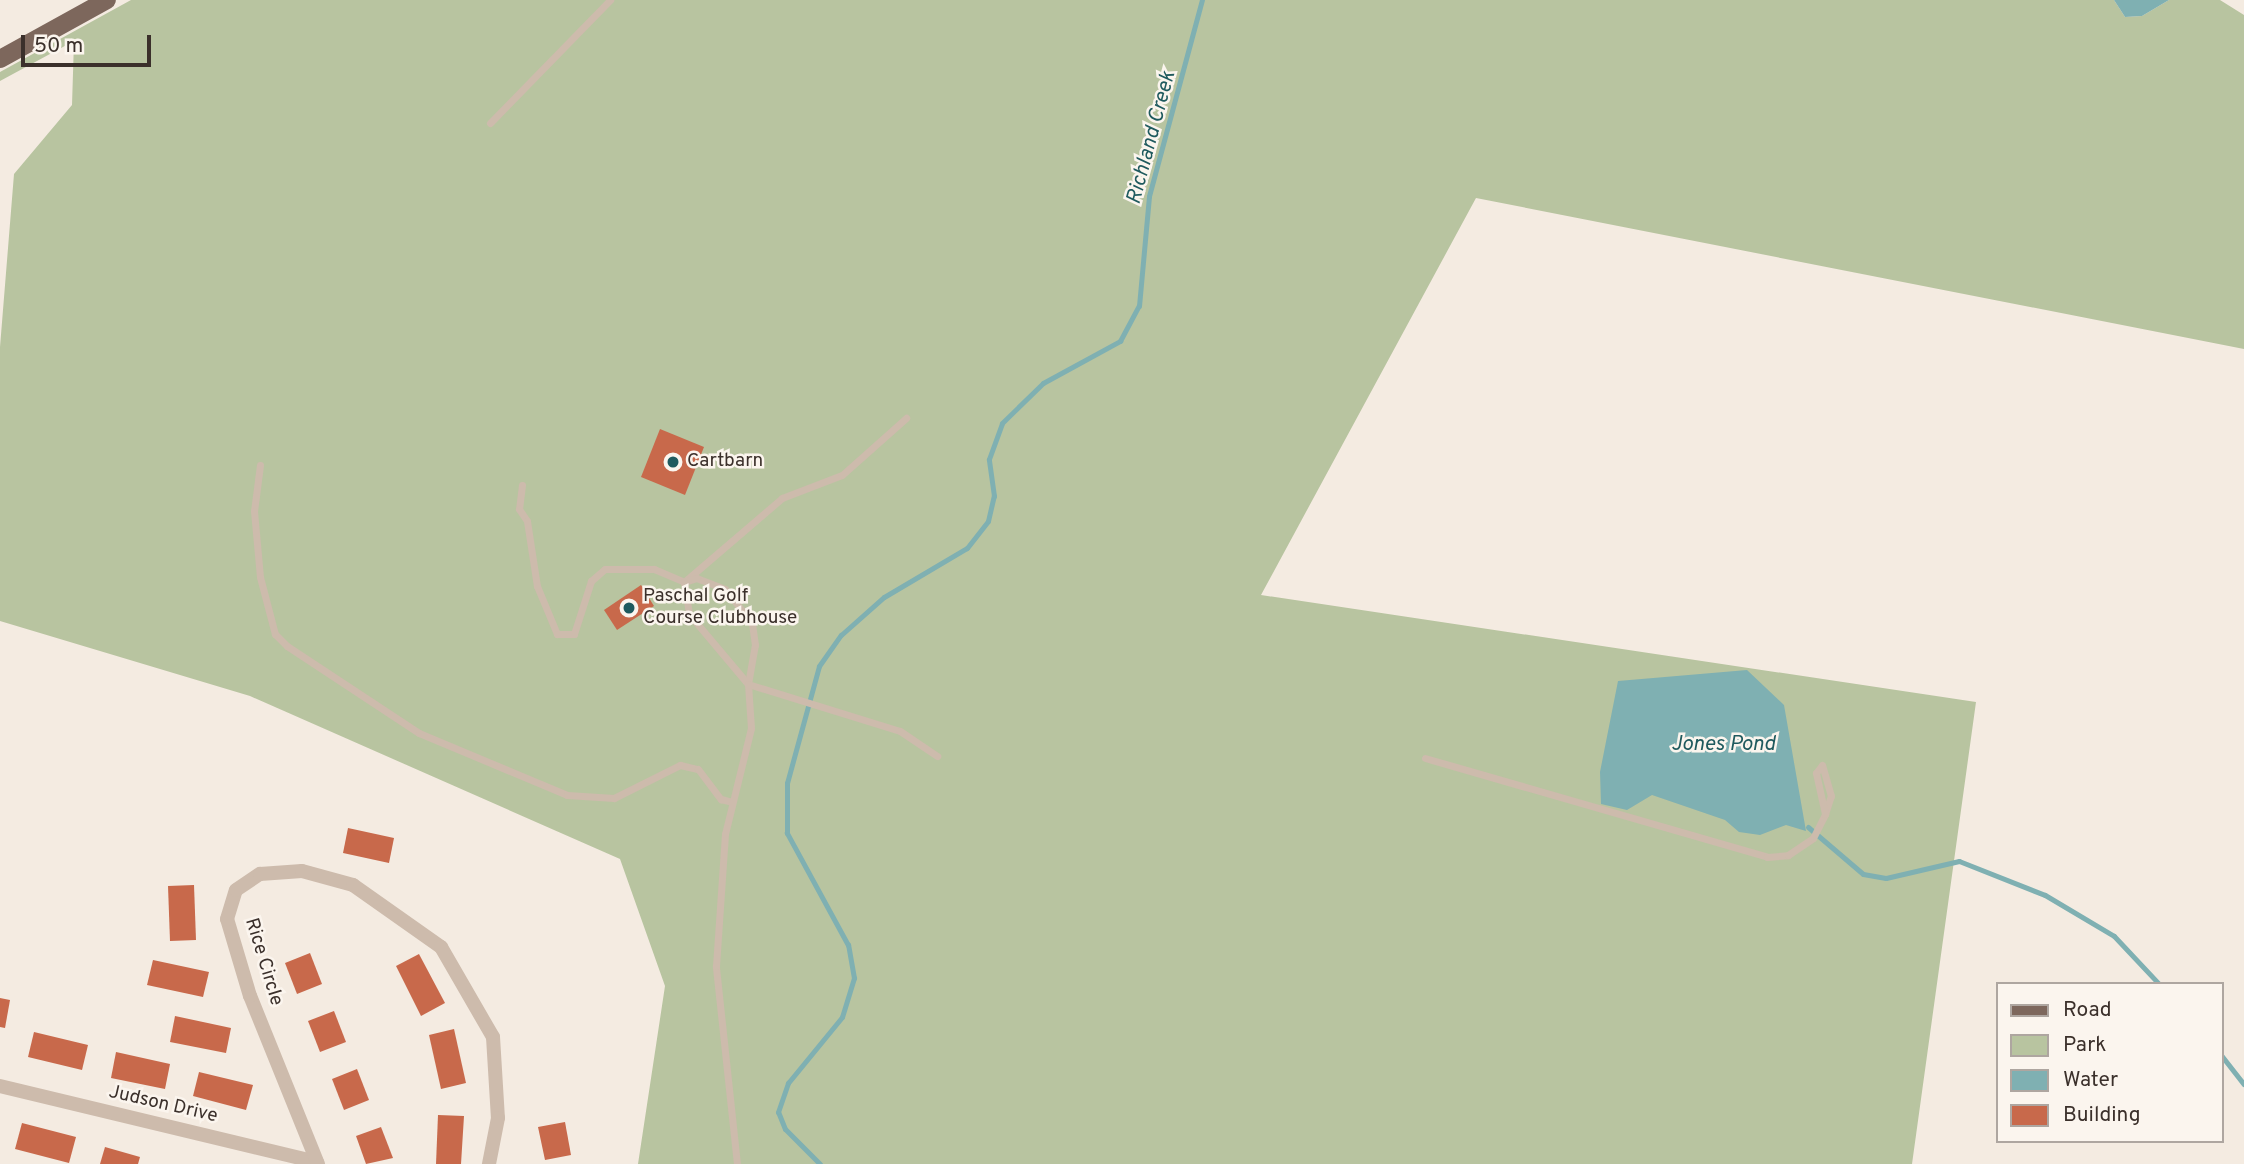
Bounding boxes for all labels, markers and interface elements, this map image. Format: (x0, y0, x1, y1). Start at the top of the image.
scale bar (24, 21, 154, 65)
text: 50 m (34, 33, 83, 60)
water label: Richland Creek (1122, 69, 1182, 207)
place label: Cartbarn (687, 451, 763, 473)
marker: Cartbarn (665, 454, 681, 470)
place label: Paschal Golf Course Clubhouse (643, 586, 797, 630)
marker: Paschal Golf Course Clubhouse (621, 600, 637, 616)
water label: Jones Pond (1671, 732, 1775, 758)
street label: Rice Circle (239, 915, 287, 1009)
legend (1996, 982, 2223, 1143)
text: Road (2063, 997, 2112, 1024)
text: Park (2063, 1032, 2106, 1059)
text: Water (2063, 1067, 2118, 1094)
street label: Judson Drive (106, 1081, 220, 1129)
text: Building (2063, 1102, 2141, 1129)

